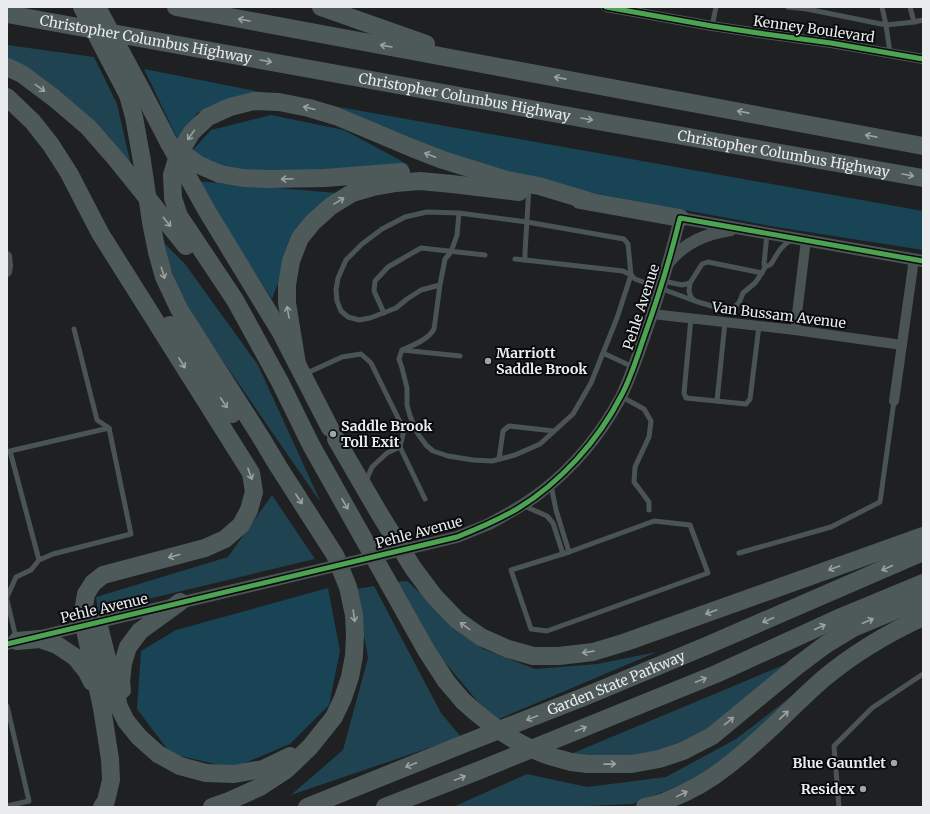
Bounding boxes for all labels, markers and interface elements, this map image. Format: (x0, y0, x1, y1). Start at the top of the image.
street label: Christopher Columbus Highway (38, 11, 254, 67)
street label: Kenney Boulevard (752, 12, 876, 47)
one-way arrow (238, 15, 251, 23)
one-way arrow (380, 41, 393, 49)
one-way arrow (259, 57, 272, 65)
street label: Christopher Columbus Highway (357, 69, 573, 125)
one-way arrow (554, 74, 567, 82)
one-way arrow (34, 84, 45, 92)
one-way arrow (303, 104, 316, 112)
one-way arrow (737, 108, 750, 116)
one-way arrow (580, 115, 593, 123)
street label: Christopher Columbus Highway (676, 126, 892, 181)
one-way arrow (186, 129, 194, 141)
one-way arrow (865, 132, 878, 140)
one-way arrow (425, 151, 437, 159)
one-way arrow (901, 172, 914, 180)
one-way arrow (281, 175, 294, 183)
one-way arrow (333, 196, 345, 204)
one-way arrow (163, 217, 172, 228)
street label: Pehle Avenue (619, 262, 663, 352)
one-way arrow (160, 267, 168, 279)
street label: Van Bussam Avenue (710, 298, 847, 332)
one-way arrow (284, 305, 292, 318)
place label: Marriott Saddle Brook (496, 344, 588, 378)
marker: Marriott Saddle Brook (483, 356, 493, 366)
one-way arrow (178, 357, 186, 369)
one-way arrow (220, 397, 228, 408)
place label: Saddle Brook Toll Exit (341, 417, 433, 451)
marker: Saddle Brook Toll Exit (328, 429, 338, 439)
one-way arrow (246, 467, 254, 479)
one-way arrow (295, 493, 303, 504)
one-way arrow (341, 498, 349, 510)
street label: Pehle Avenue (374, 512, 464, 552)
one-way arrow (167, 553, 180, 560)
one-way arrow (827, 565, 840, 572)
one-way arrow (882, 565, 894, 572)
street label: Pehle Avenue (58, 589, 150, 627)
one-way arrow (350, 609, 358, 622)
one-way arrow (705, 609, 718, 616)
one-way arrow (762, 616, 774, 624)
one-way arrow (862, 617, 874, 625)
one-way arrow (460, 621, 471, 630)
one-way arrow (813, 623, 825, 630)
street label: Garden State Parkway (545, 646, 688, 719)
one-way arrow (582, 648, 595, 656)
one-way arrow (695, 676, 707, 683)
one-way arrow (779, 711, 789, 720)
one-way arrow (526, 714, 538, 722)
one-way arrow (724, 717, 735, 726)
one-way arrow (574, 724, 586, 732)
place label: Blue Gauntlet (793, 754, 886, 772)
marker: Blue Gauntlet (889, 758, 899, 768)
one-way arrow (603, 760, 616, 768)
one-way arrow (405, 762, 417, 770)
one-way arrow (454, 773, 466, 781)
place label: Residex (801, 780, 855, 798)
marker: Residex (858, 784, 868, 794)
one-way arrow (675, 790, 687, 797)

